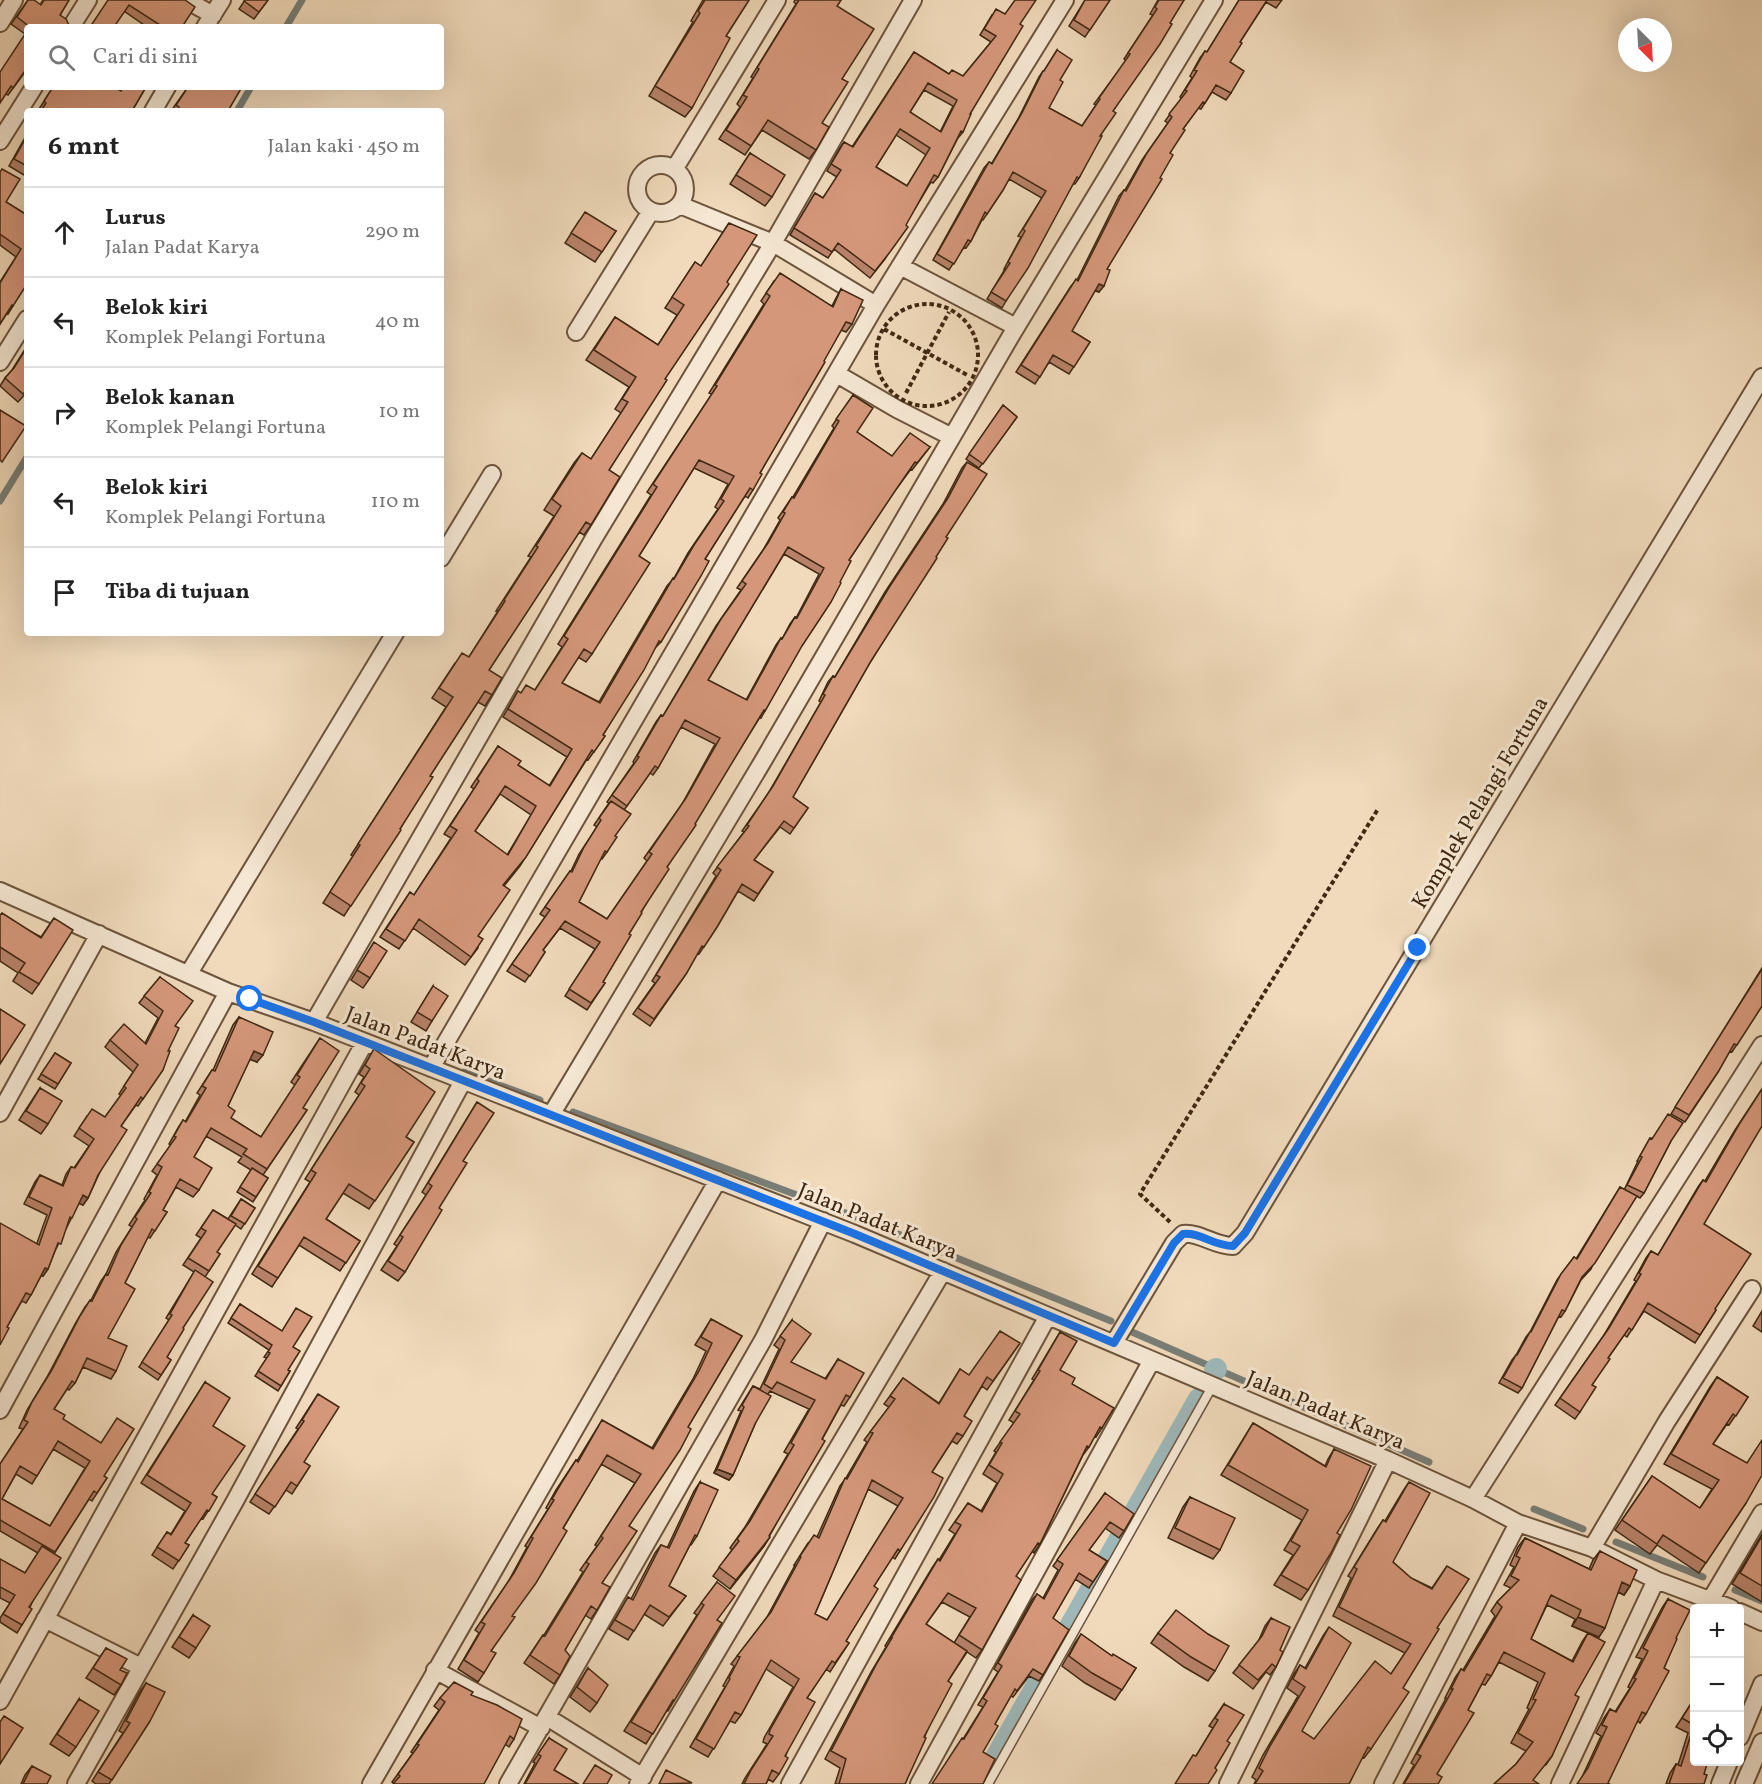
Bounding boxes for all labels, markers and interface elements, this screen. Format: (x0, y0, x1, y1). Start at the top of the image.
north arrow (1618, 18, 1672, 72)
search box (24, 24, 444, 90)
icon: search (45, 41, 78, 74)
text: Cari di sini (93, 42, 198, 73)
text: 6 mnt (48, 129, 119, 165)
text: Jalan kaki · 450 m (268, 133, 420, 161)
text: Lurus (105, 203, 166, 234)
icon: ahead (48, 216, 81, 249)
text: 290 m (365, 218, 420, 246)
text: Jalan Padat Karya (105, 234, 260, 262)
text: Belok kiri (105, 293, 208, 324)
icon: left (48, 306, 81, 339)
text: 40 m (375, 308, 420, 336)
text: Komplek Pelangi Fortuna (105, 324, 326, 352)
text: Belok kanan (105, 383, 235, 414)
icon: right (48, 396, 81, 429)
text: 10 m (379, 398, 420, 426)
text: Komplek Pelangi Fortuna (105, 414, 326, 442)
text: Belok kiri (105, 473, 208, 504)
icon: left (48, 486, 81, 519)
text: 110 m (371, 488, 420, 516)
text: Komplek Pelangi Fortuna (105, 504, 326, 532)
icon: arrive (48, 576, 81, 609)
text: Tiba di tujuan (105, 577, 250, 608)
street label: Komplek Pelangi Fortuna (1405, 691, 1557, 915)
route end (1404, 934, 1430, 960)
route start (236, 985, 262, 1011)
street label: Jalan Padat Karya (340, 999, 510, 1089)
street label: Jalan Padat Karya (792, 1176, 962, 1269)
street label: Jalan Padat Karya (1241, 1364, 1409, 1459)
map controls (1690, 1604, 1744, 1766)
button: + (1690, 1604, 1744, 1658)
button: − (1690, 1658, 1744, 1712)
button: locate (1690, 1712, 1744, 1766)

